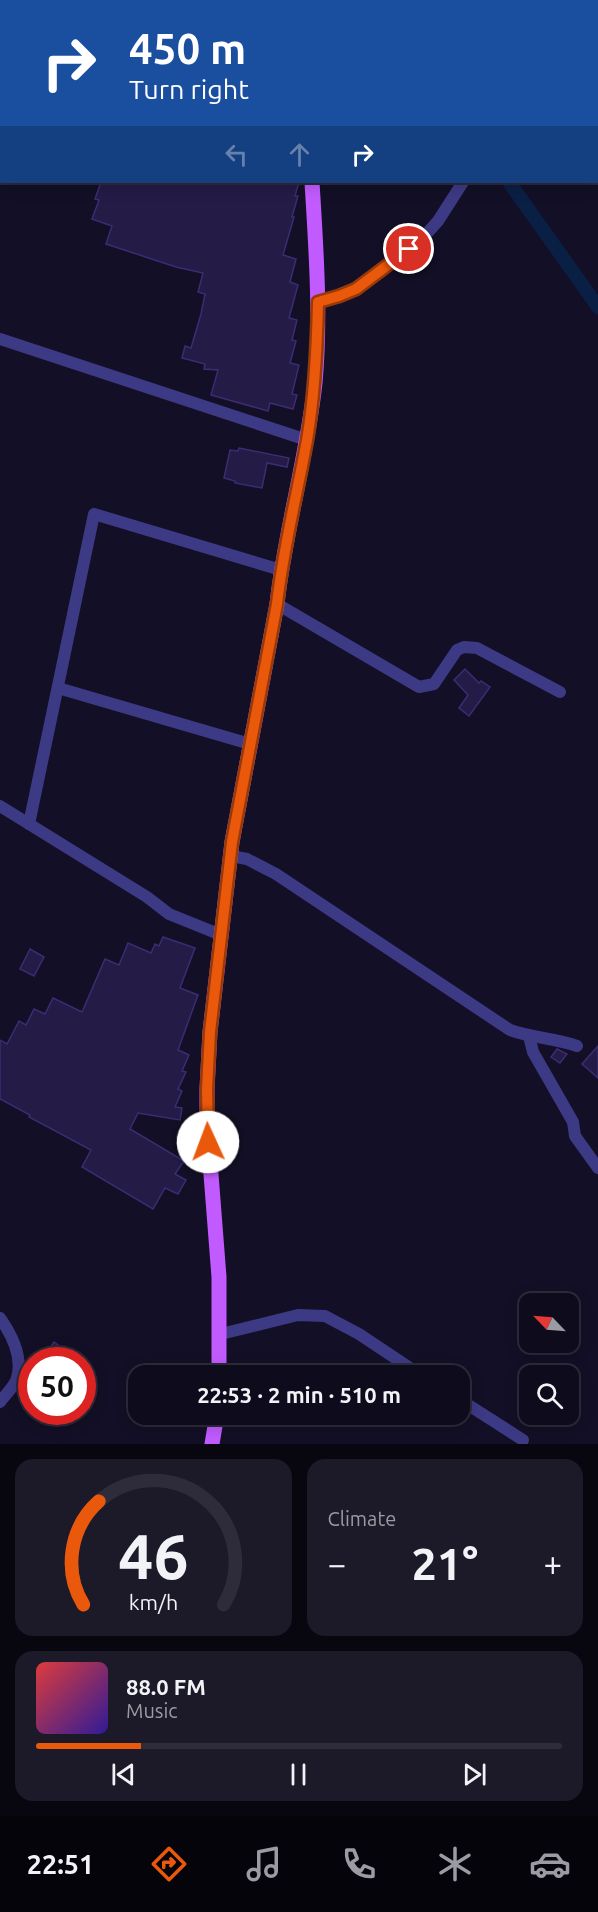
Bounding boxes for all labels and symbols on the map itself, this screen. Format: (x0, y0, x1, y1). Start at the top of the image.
pin (383, 223, 434, 274)
position arrow (176, 1110, 240, 1174)
north arrow (519, 1293, 579, 1353)
speed limit sign: 50 (18, 1347, 96, 1425)

